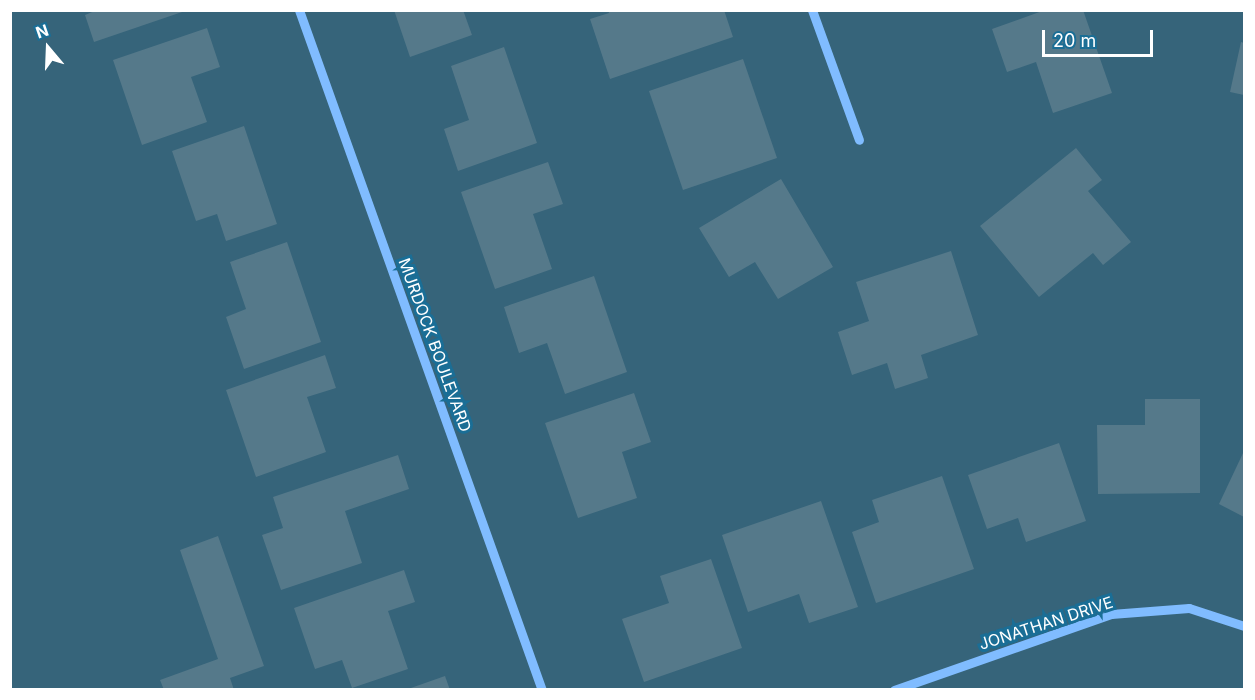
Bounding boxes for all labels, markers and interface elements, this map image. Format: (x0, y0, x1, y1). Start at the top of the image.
north arrow (18, 18, 78, 78)
scale bar (1045, 18, 1156, 56)
text: N (33, 20, 51, 42)
text: 20 m (1053, 30, 1096, 51)
street label: MURDOCK BOULEVARD (395, 256, 475, 434)
street label: JONATHAN DRIVE (977, 592, 1115, 654)

